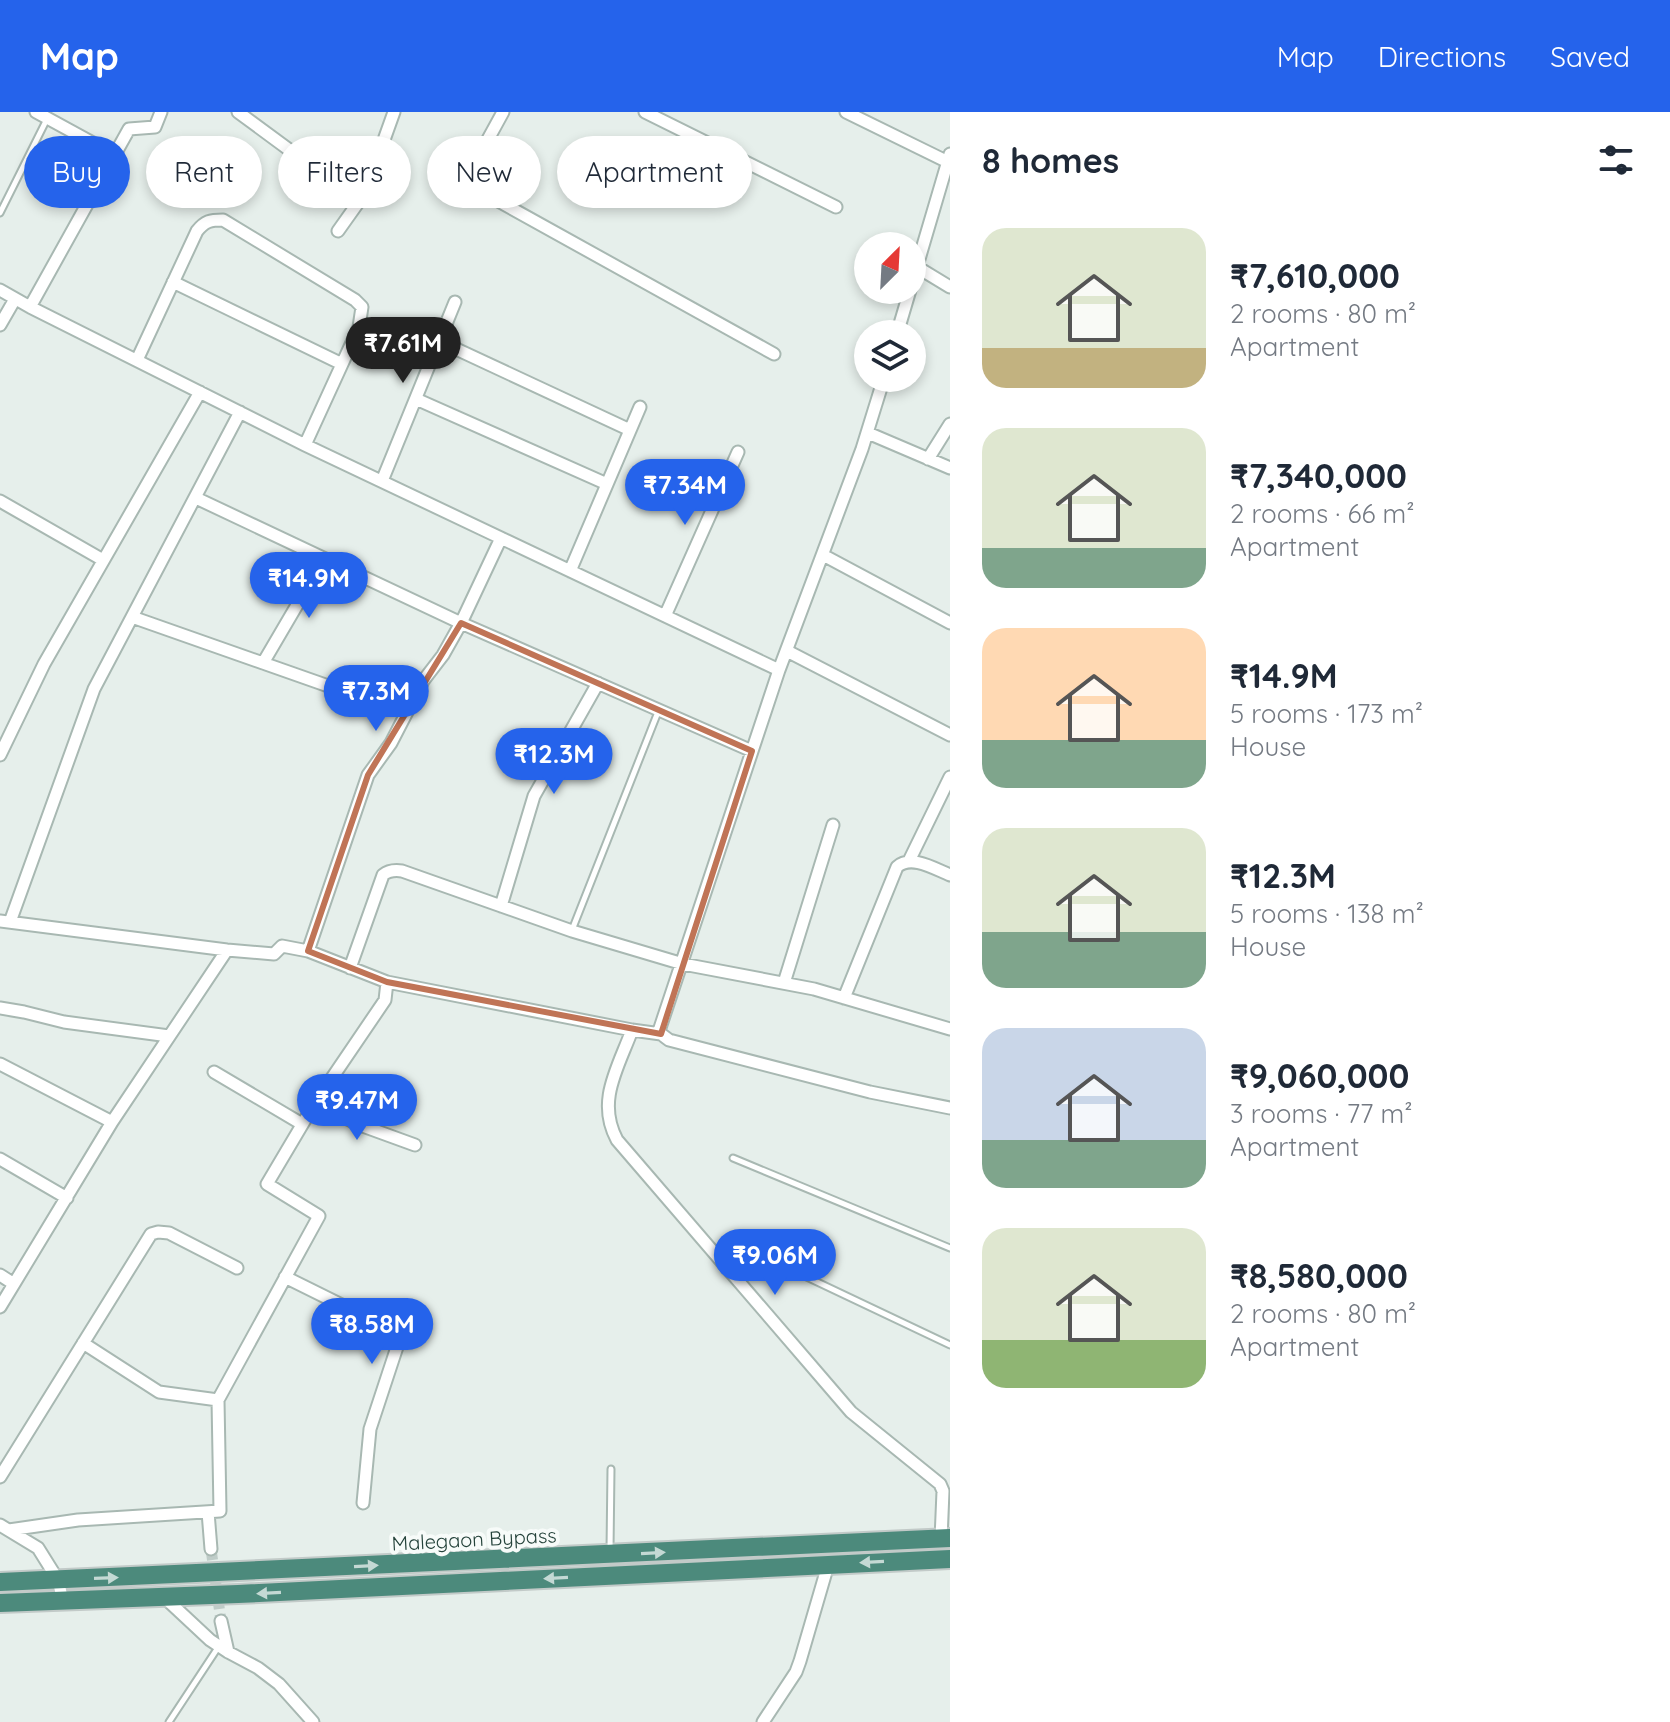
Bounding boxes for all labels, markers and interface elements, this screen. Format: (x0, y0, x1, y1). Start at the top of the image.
text: Map (40, 32, 119, 80)
text: Map (1277, 39, 1334, 74)
text: Directions (1378, 39, 1506, 74)
text: Saved (1550, 39, 1630, 74)
chip: Buy (24, 136, 130, 208)
chip: Rent (146, 136, 262, 208)
chip: Filters (278, 136, 411, 208)
chip: New (427, 136, 541, 208)
chip: Apartment (557, 136, 752, 208)
icon: filters (1594, 138, 1638, 182)
text: 8 homes (982, 139, 1119, 182)
north arrow (854, 232, 926, 304)
map controls (854, 232, 926, 392)
text: ₹7,610,000 (1230, 254, 1400, 297)
icon: home (1046, 260, 1142, 356)
text: 2 rooms · 80 m² (1230, 297, 1416, 330)
pin: ₹7.61M (338, 317, 468, 385)
button: layers (854, 320, 926, 392)
text: ₹7.61M (364, 326, 442, 359)
text: Apartment (1230, 330, 1359, 363)
text: ₹7,340,000 (1230, 454, 1407, 497)
pin: ₹7.34M (620, 459, 750, 527)
icon: home (1046, 460, 1142, 556)
text: ₹7.34M (643, 468, 727, 501)
text: 2 rooms · 66 m² (1230, 497, 1415, 530)
text: Apartment (1230, 530, 1359, 563)
pin: ₹14.9M (244, 552, 374, 620)
text: ₹14.9M (268, 561, 350, 594)
text: ₹14.9M (1230, 654, 1338, 697)
icon: home (1046, 660, 1142, 756)
pin: ₹7.3M (320, 665, 432, 733)
text: ₹7.3M (342, 674, 410, 707)
text: 5 rooms · 173 m² (1230, 697, 1423, 730)
pin: ₹12.3M (489, 728, 619, 796)
text: House (1230, 730, 1306, 763)
text: ₹12.3M (513, 737, 595, 770)
text: ₹12.3M (1230, 854, 1336, 897)
icon: home (1046, 860, 1142, 956)
text: 5 rooms · 138 m² (1230, 897, 1424, 930)
text: House (1230, 930, 1306, 963)
text: ₹9,060,000 (1230, 1054, 1409, 1097)
icon: home (1046, 1060, 1142, 1156)
pin: ₹9.47M (292, 1074, 422, 1142)
text: ₹9.47M (315, 1083, 399, 1116)
text: 3 rooms · 77 m² (1230, 1097, 1412, 1130)
text: Apartment (1230, 1130, 1359, 1163)
pin: ₹9.06M (710, 1229, 840, 1297)
text: ₹9.06M (732, 1238, 818, 1271)
text: ₹8,580,000 (1230, 1254, 1408, 1297)
icon: home (1046, 1260, 1142, 1356)
text: 2 rooms · 80 m² (1230, 1297, 1416, 1330)
pin: ₹8.58M (307, 1298, 437, 1366)
text: ₹8.58M (329, 1307, 415, 1340)
text: Apartment (1230, 1330, 1359, 1363)
street label: Malegaon Bypass (391, 1522, 557, 1556)
one-way arrow (641, 1546, 666, 1559)
one-way arrow (859, 1556, 884, 1569)
one-way arrow (354, 1560, 379, 1573)
one-way arrow (94, 1572, 119, 1585)
one-way arrow (543, 1572, 568, 1585)
one-way arrow (256, 1586, 281, 1599)

